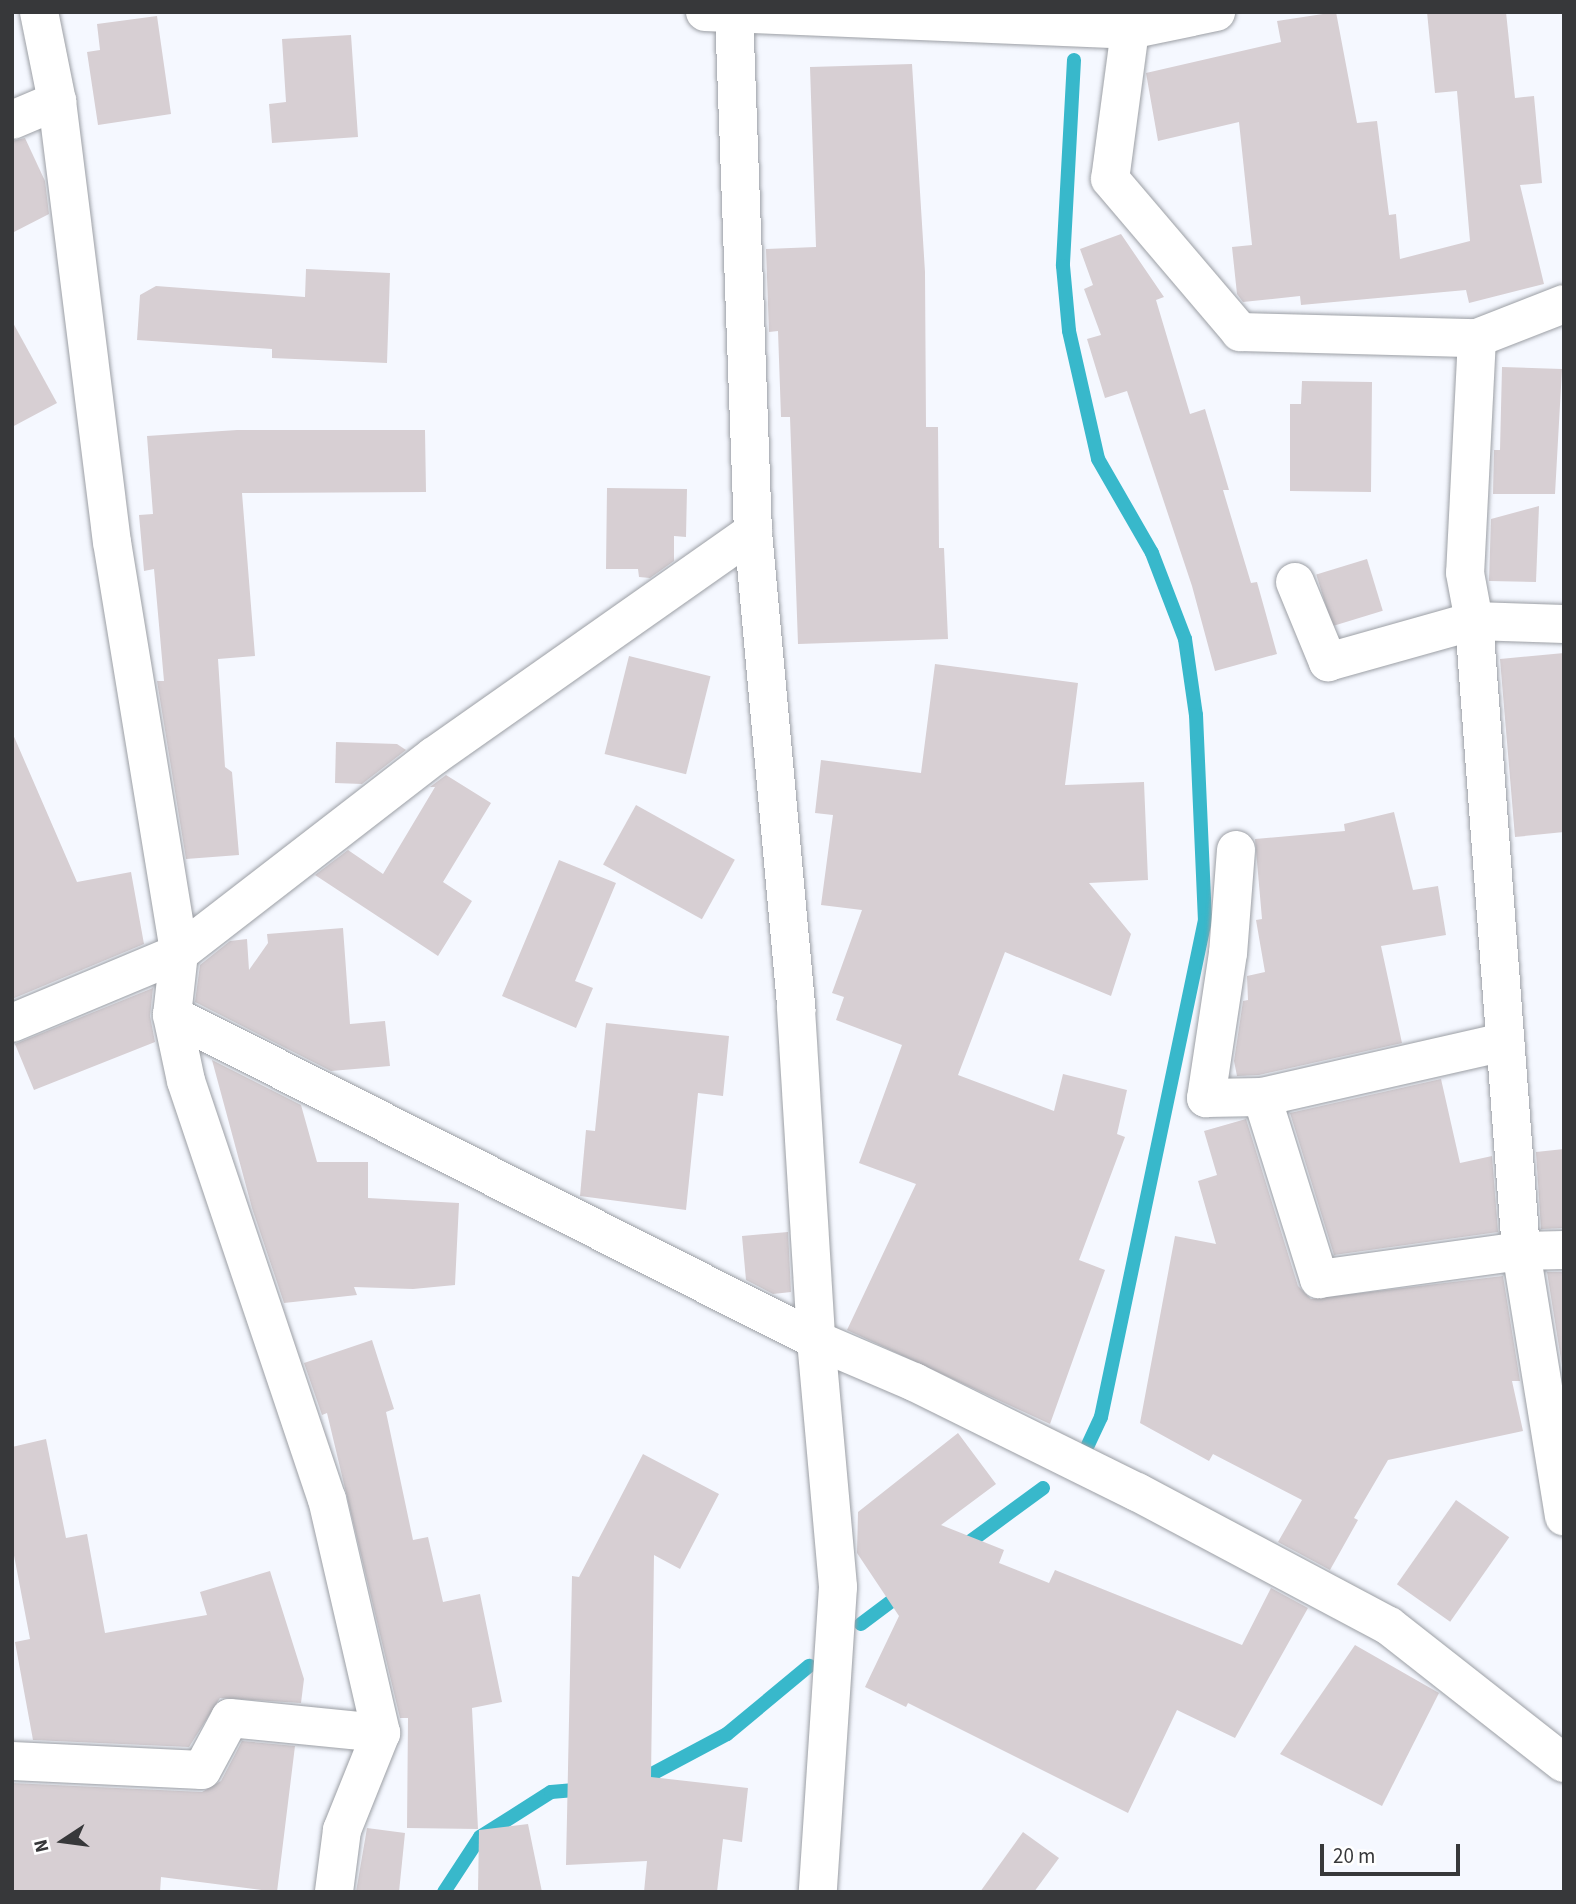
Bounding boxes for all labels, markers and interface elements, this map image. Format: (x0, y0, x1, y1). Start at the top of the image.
north arrow (28, 1806, 98, 1876)
scale bar (1324, 1830, 1464, 1874)
text: N (27, 1837, 57, 1855)
text: 20 m (1333, 1841, 1375, 1871)

